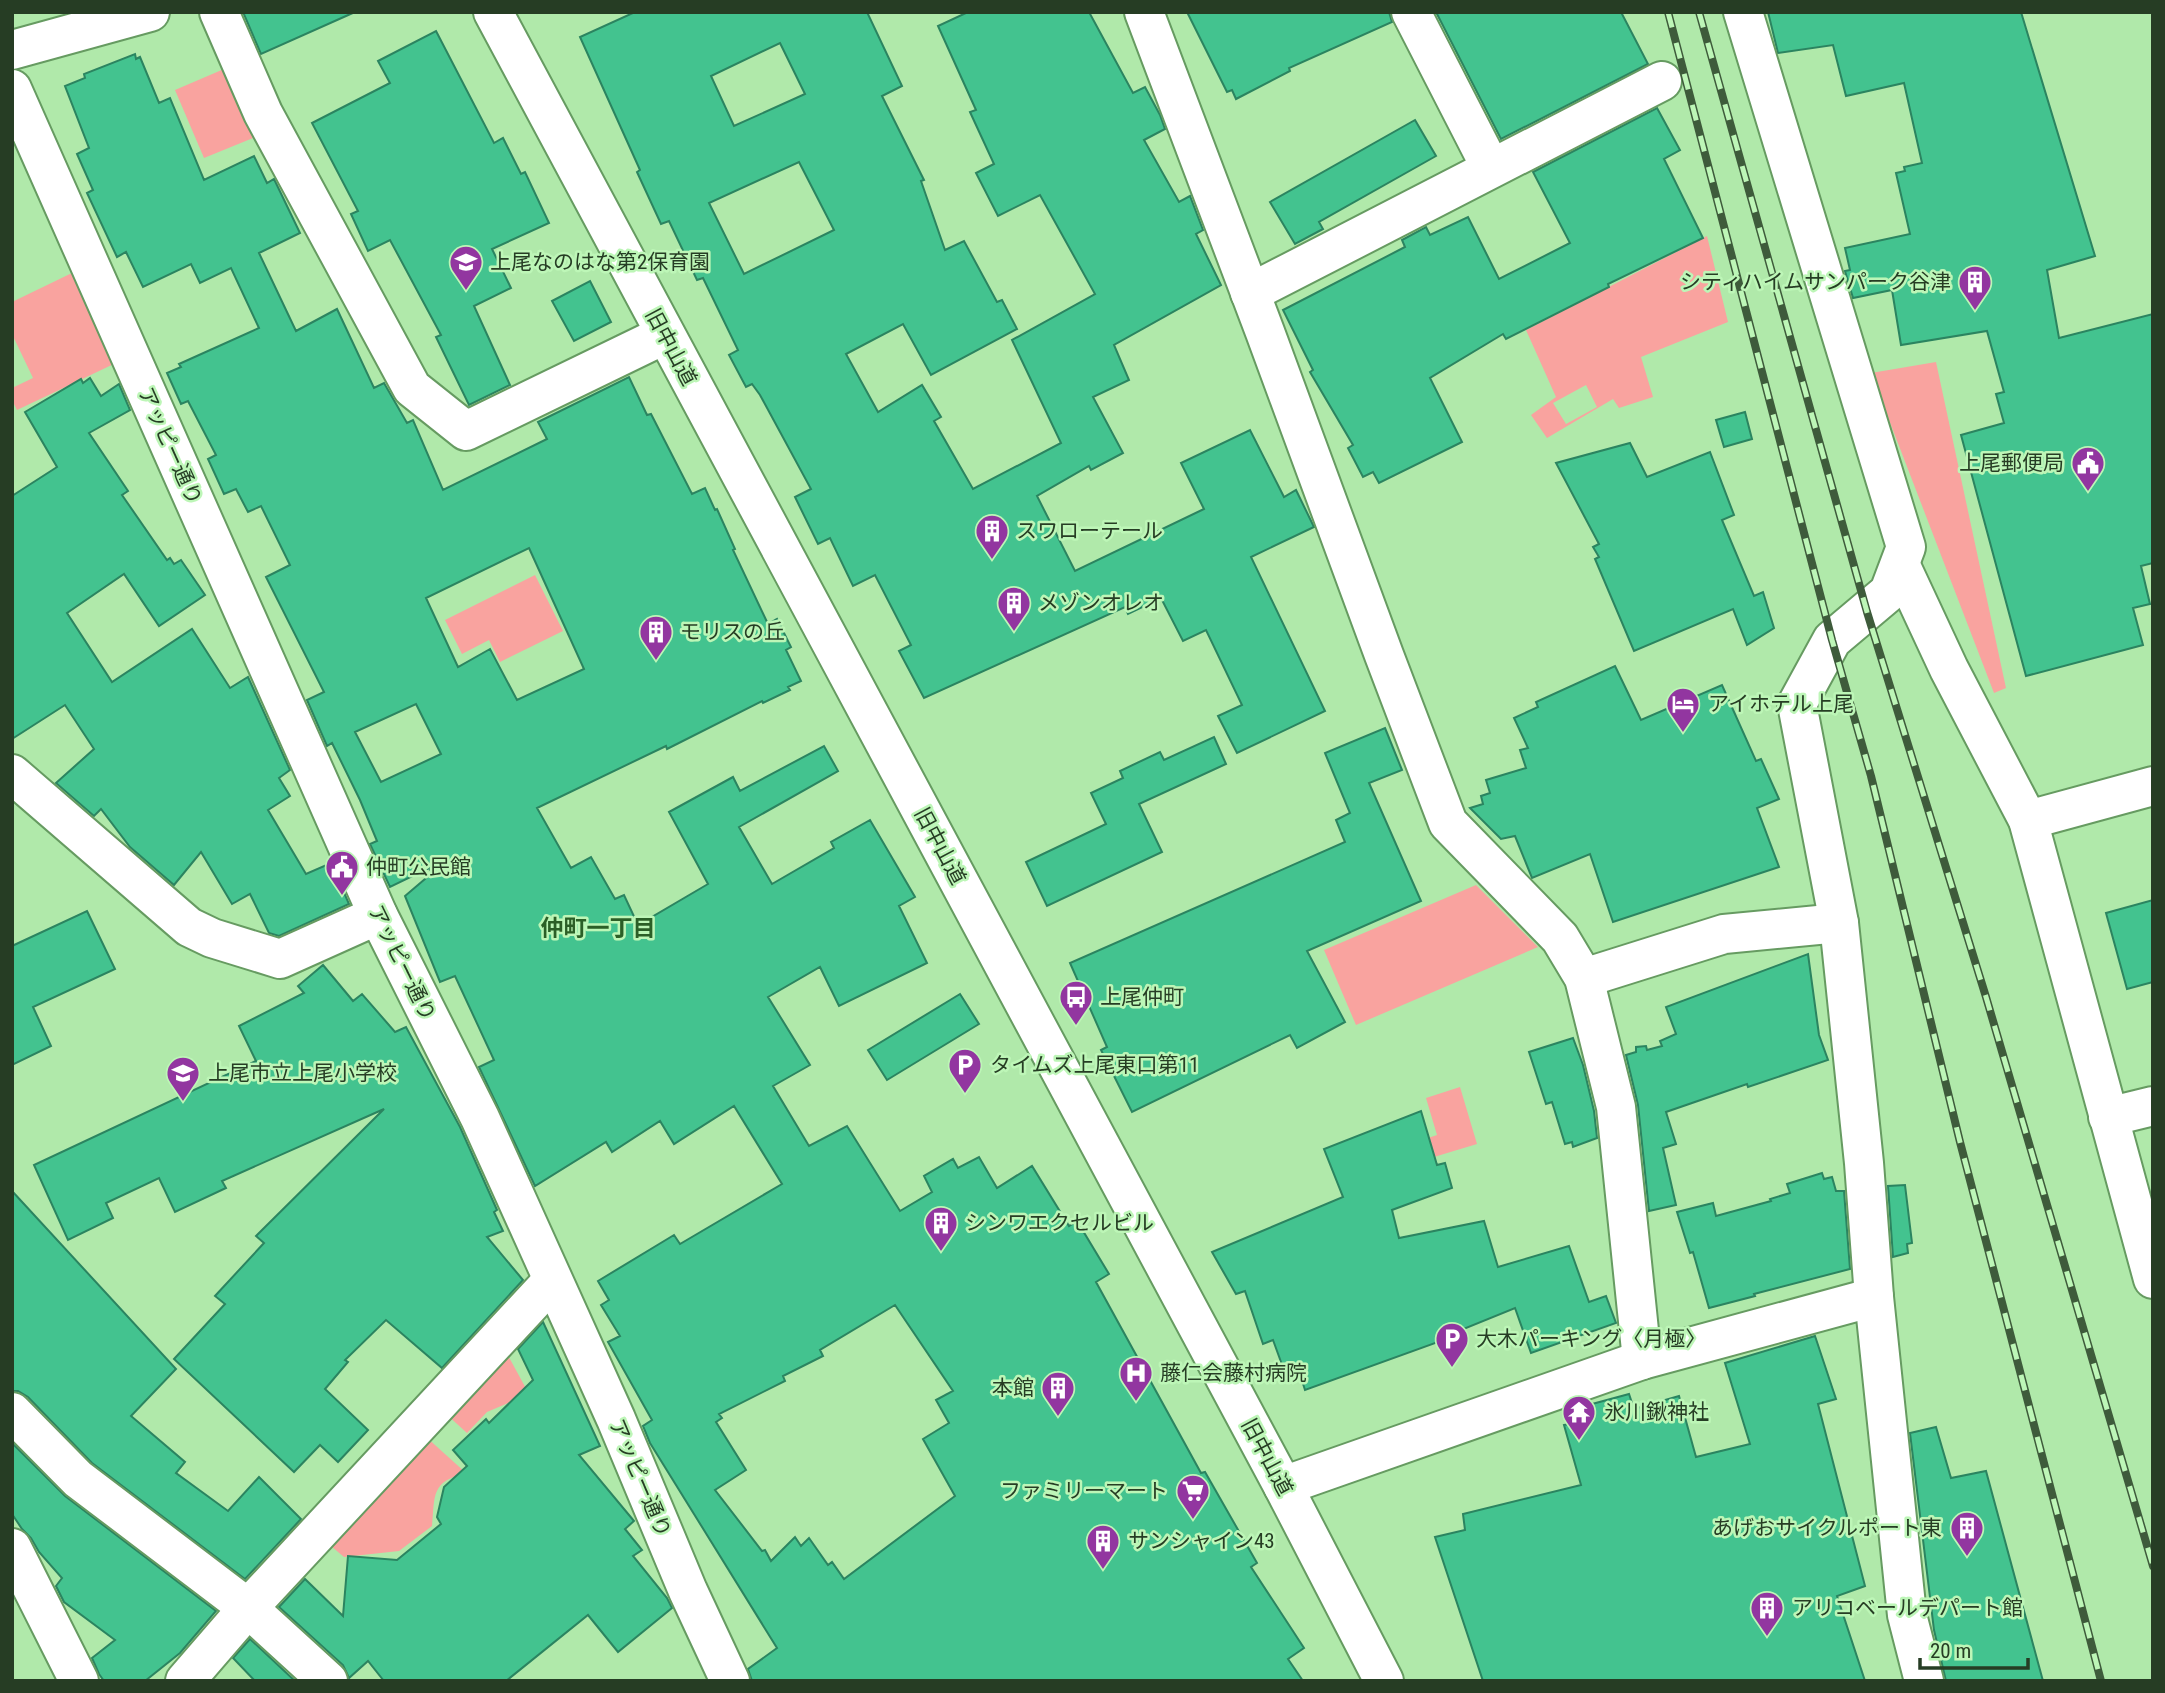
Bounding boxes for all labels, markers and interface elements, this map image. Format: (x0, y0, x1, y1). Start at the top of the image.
school or university icon: 上尾なのはな第2保育園 (447, 243, 485, 292)
place label: 上尾なのはな第2保育園 (490, 250, 710, 274)
building icon: シティハイムサンパーク谷津 (1956, 263, 1994, 312)
place label: シティハイムサンパーク谷津 (1680, 270, 1951, 294)
street label: 旧中山道 (641, 304, 701, 390)
street label: アッピー通り (133, 384, 207, 508)
public building icon: 上尾郵便局 (2069, 444, 2107, 493)
place label: 上尾郵便局 (1959, 451, 2064, 475)
building icon: スワローテール (973, 512, 1011, 561)
place label: スワローテール (1016, 519, 1163, 543)
building icon: メゾンオレオ (995, 584, 1033, 633)
place label: メゾンオレオ (1038, 591, 1164, 615)
building icon: モリスの丘 (637, 613, 675, 662)
place label: モリスの丘 (680, 620, 785, 644)
hotel icon: アイホテル上尾 (1664, 685, 1702, 734)
place label: アイホテル上尾 (1708, 692, 1854, 716)
street label: 旧中山道 (910, 803, 970, 889)
public building icon: 仲町公民館 (323, 848, 361, 897)
place label: 仲町公民館 (366, 855, 471, 879)
street label: アッピー通り (364, 901, 440, 1025)
district label: 仲町一丁目 (541, 915, 656, 942)
bus stop icon: 上尾仲町 (1057, 978, 1095, 1027)
place label: 上尾仲町 (1100, 985, 1184, 1009)
parking icon: タイムズ上尾東口第11 (946, 1046, 984, 1095)
place label: タイムズ上尾東口第11 (990, 1053, 1199, 1077)
school or university icon: 上尾市立上尾小学校 (164, 1054, 202, 1103)
place label: 上尾市立上尾小学校 (208, 1061, 397, 1085)
building icon: シンワエクセルビル (922, 1204, 960, 1253)
place label: シンワエクセルビル (965, 1211, 1154, 1235)
parking icon: 大木パーキング〈月極〉 (1433, 1320, 1471, 1369)
place label: 大木パーキング〈月極〉 (1476, 1327, 1706, 1351)
hospital icon: 藤仁会藤村病院 (1117, 1354, 1155, 1403)
place label: 藤仁会藤村病院 (1160, 1361, 1307, 1385)
building icon: 本館 (1039, 1369, 1077, 1418)
place label: 本館 (992, 1376, 1034, 1400)
temple icon: 氷川鍬神社 (1560, 1393, 1598, 1442)
place label: 氷川鍬神社 (1604, 1400, 1709, 1424)
street label: 旧中山道 (1237, 1414, 1297, 1500)
street label: アッピー通り (604, 1415, 676, 1541)
supermarket icon: ファミリーマート (1174, 1472, 1212, 1521)
place label: ファミリーマート (1000, 1479, 1168, 1503)
building icon: あげおサイクルポート東 (1948, 1509, 1986, 1558)
place label: あげおサイクルポート東 (1712, 1516, 1942, 1540)
building icon: サンシャイン43 (1084, 1522, 1122, 1571)
place label: サンシャイン43 (1128, 1529, 1275, 1553)
building icon: アリコベールデパート館 (1748, 1589, 1786, 1638)
place label: アリコベールデパート館 (1792, 1596, 2023, 1620)
scale bar (1920, 1626, 2028, 1670)
text: 20 m (1930, 1639, 1971, 1663)

